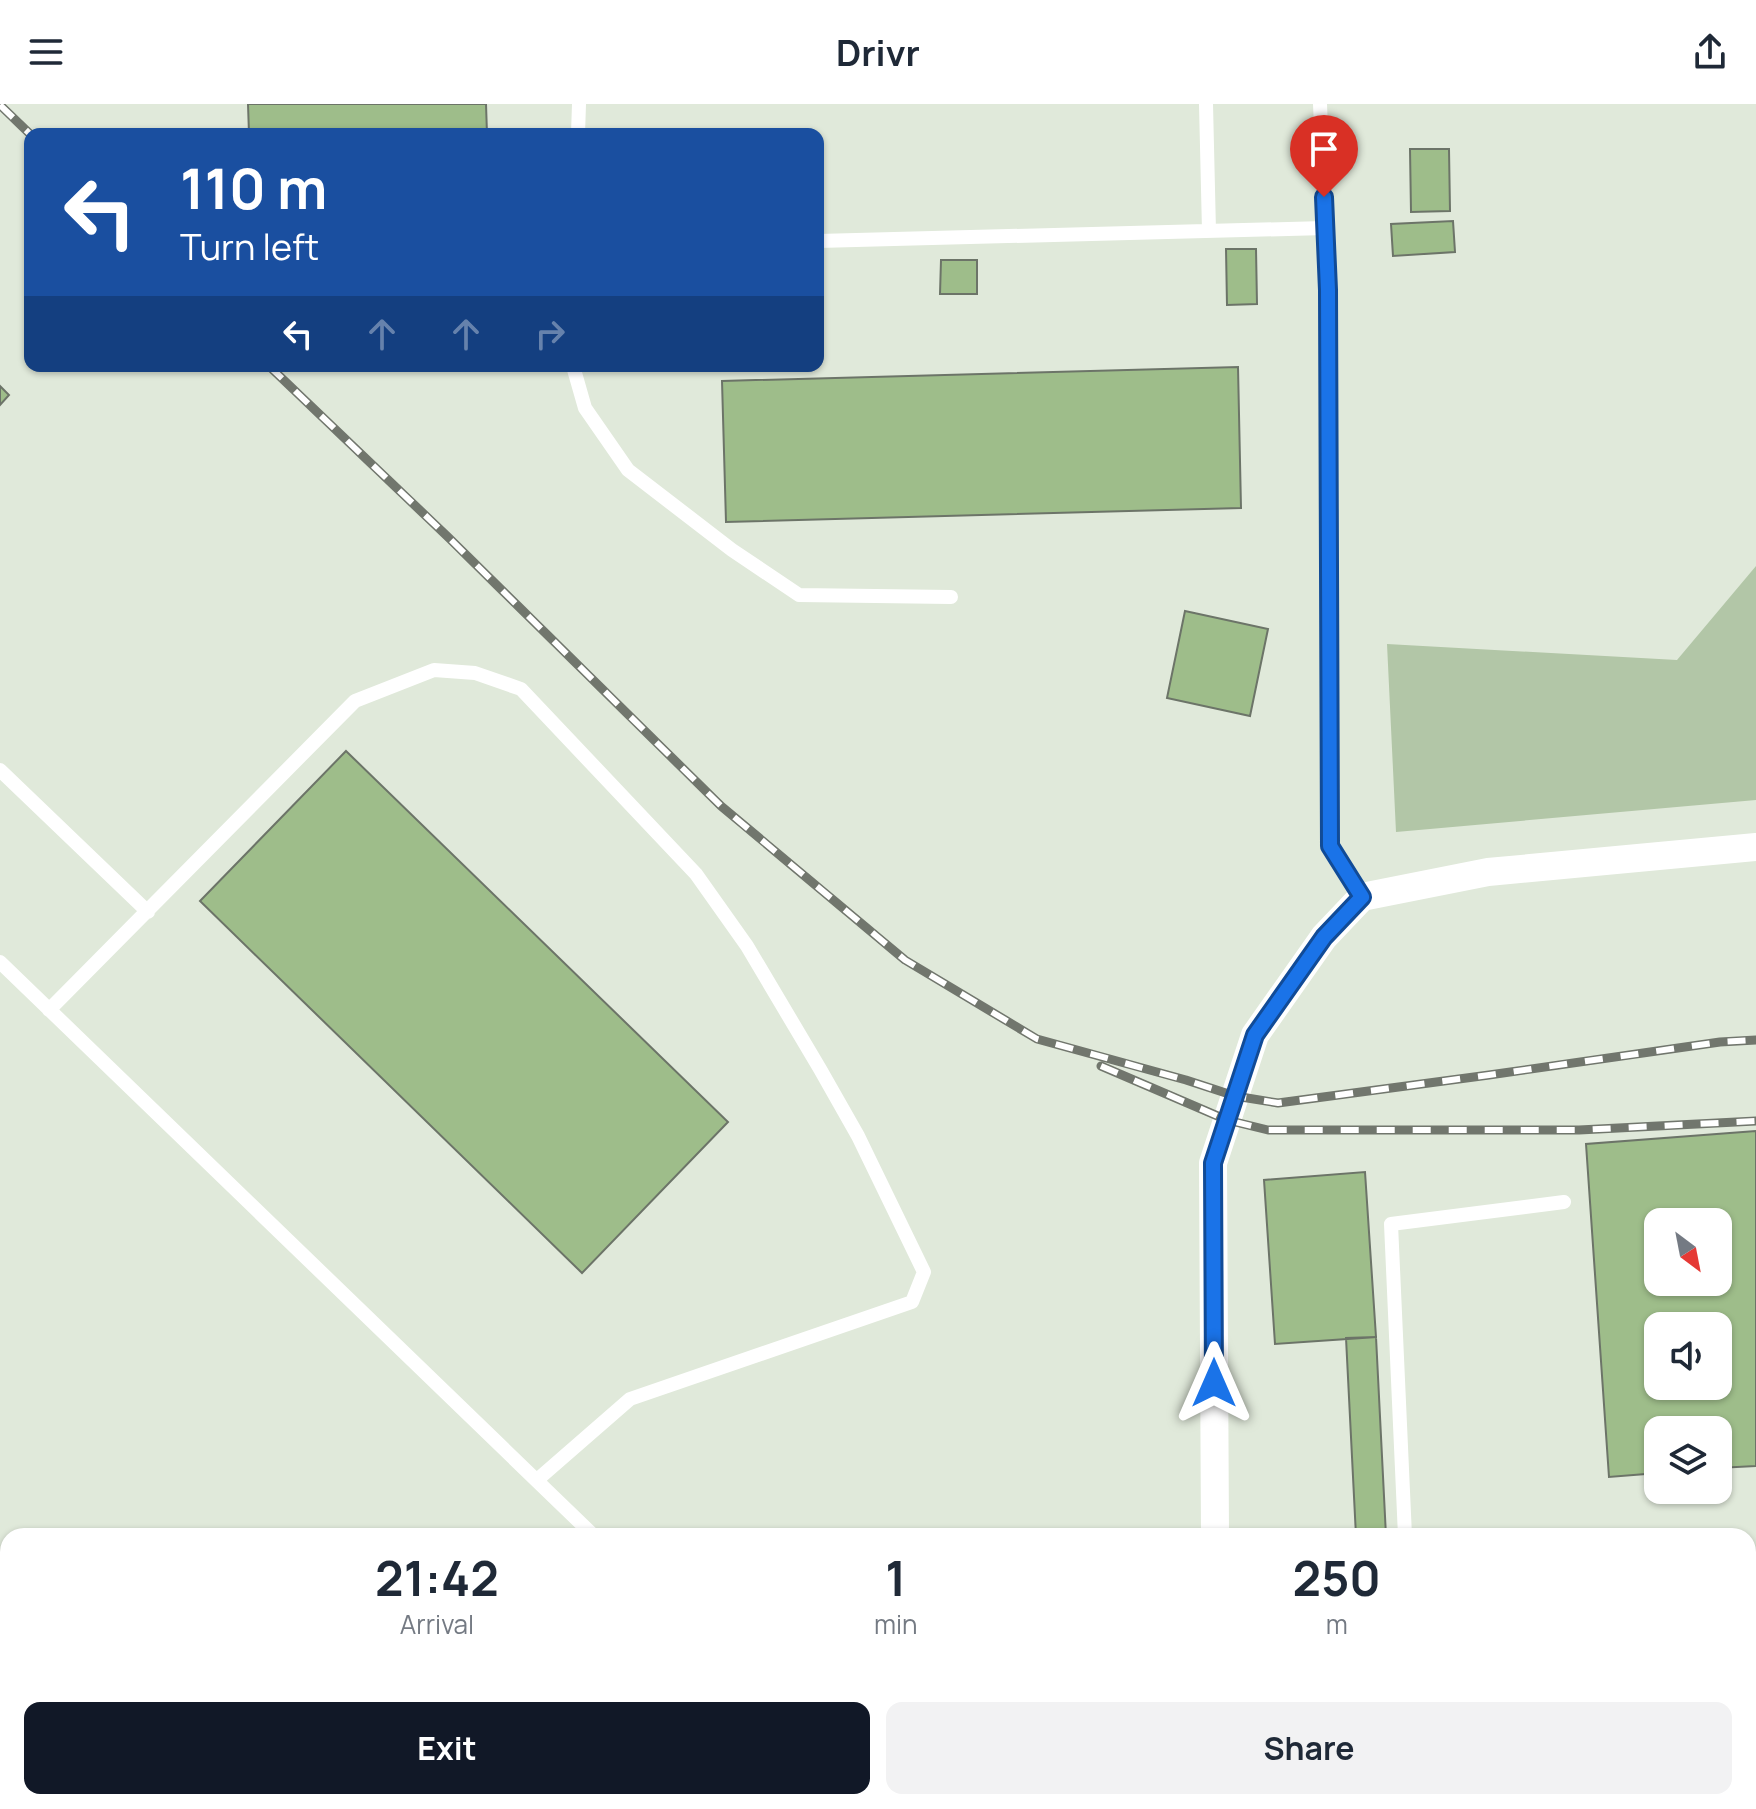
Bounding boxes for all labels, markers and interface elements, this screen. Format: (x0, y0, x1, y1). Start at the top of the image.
text: Drivr (836, 28, 920, 77)
icon: menu (24, 30, 68, 74)
icon: share (1688, 30, 1732, 74)
pin (1290, 115, 1358, 197)
icon: arrive (1302, 127, 1346, 171)
text: 110 m (180, 149, 327, 226)
icon: left (48, 160, 152, 264)
text: Turn left (180, 222, 319, 271)
icon: left (276, 312, 320, 356)
icon: ahead (360, 312, 404, 356)
icon: ahead (444, 312, 488, 356)
icon: right (528, 312, 572, 356)
north arrow (1644, 1208, 1732, 1296)
map controls (1644, 1208, 1732, 1504)
button: sound (1644, 1312, 1732, 1400)
position arrow (1172, 1341, 1256, 1425)
button: layers (1644, 1416, 1732, 1504)
text: 21:42 (375, 1545, 499, 1610)
text: 1 (885, 1545, 906, 1610)
text: 250 (1293, 1545, 1381, 1610)
text: Arrival (400, 1606, 474, 1642)
text: min (874, 1606, 918, 1642)
text: m (1326, 1606, 1348, 1642)
button: Exit (24, 1702, 870, 1794)
button: Share (886, 1702, 1732, 1794)

